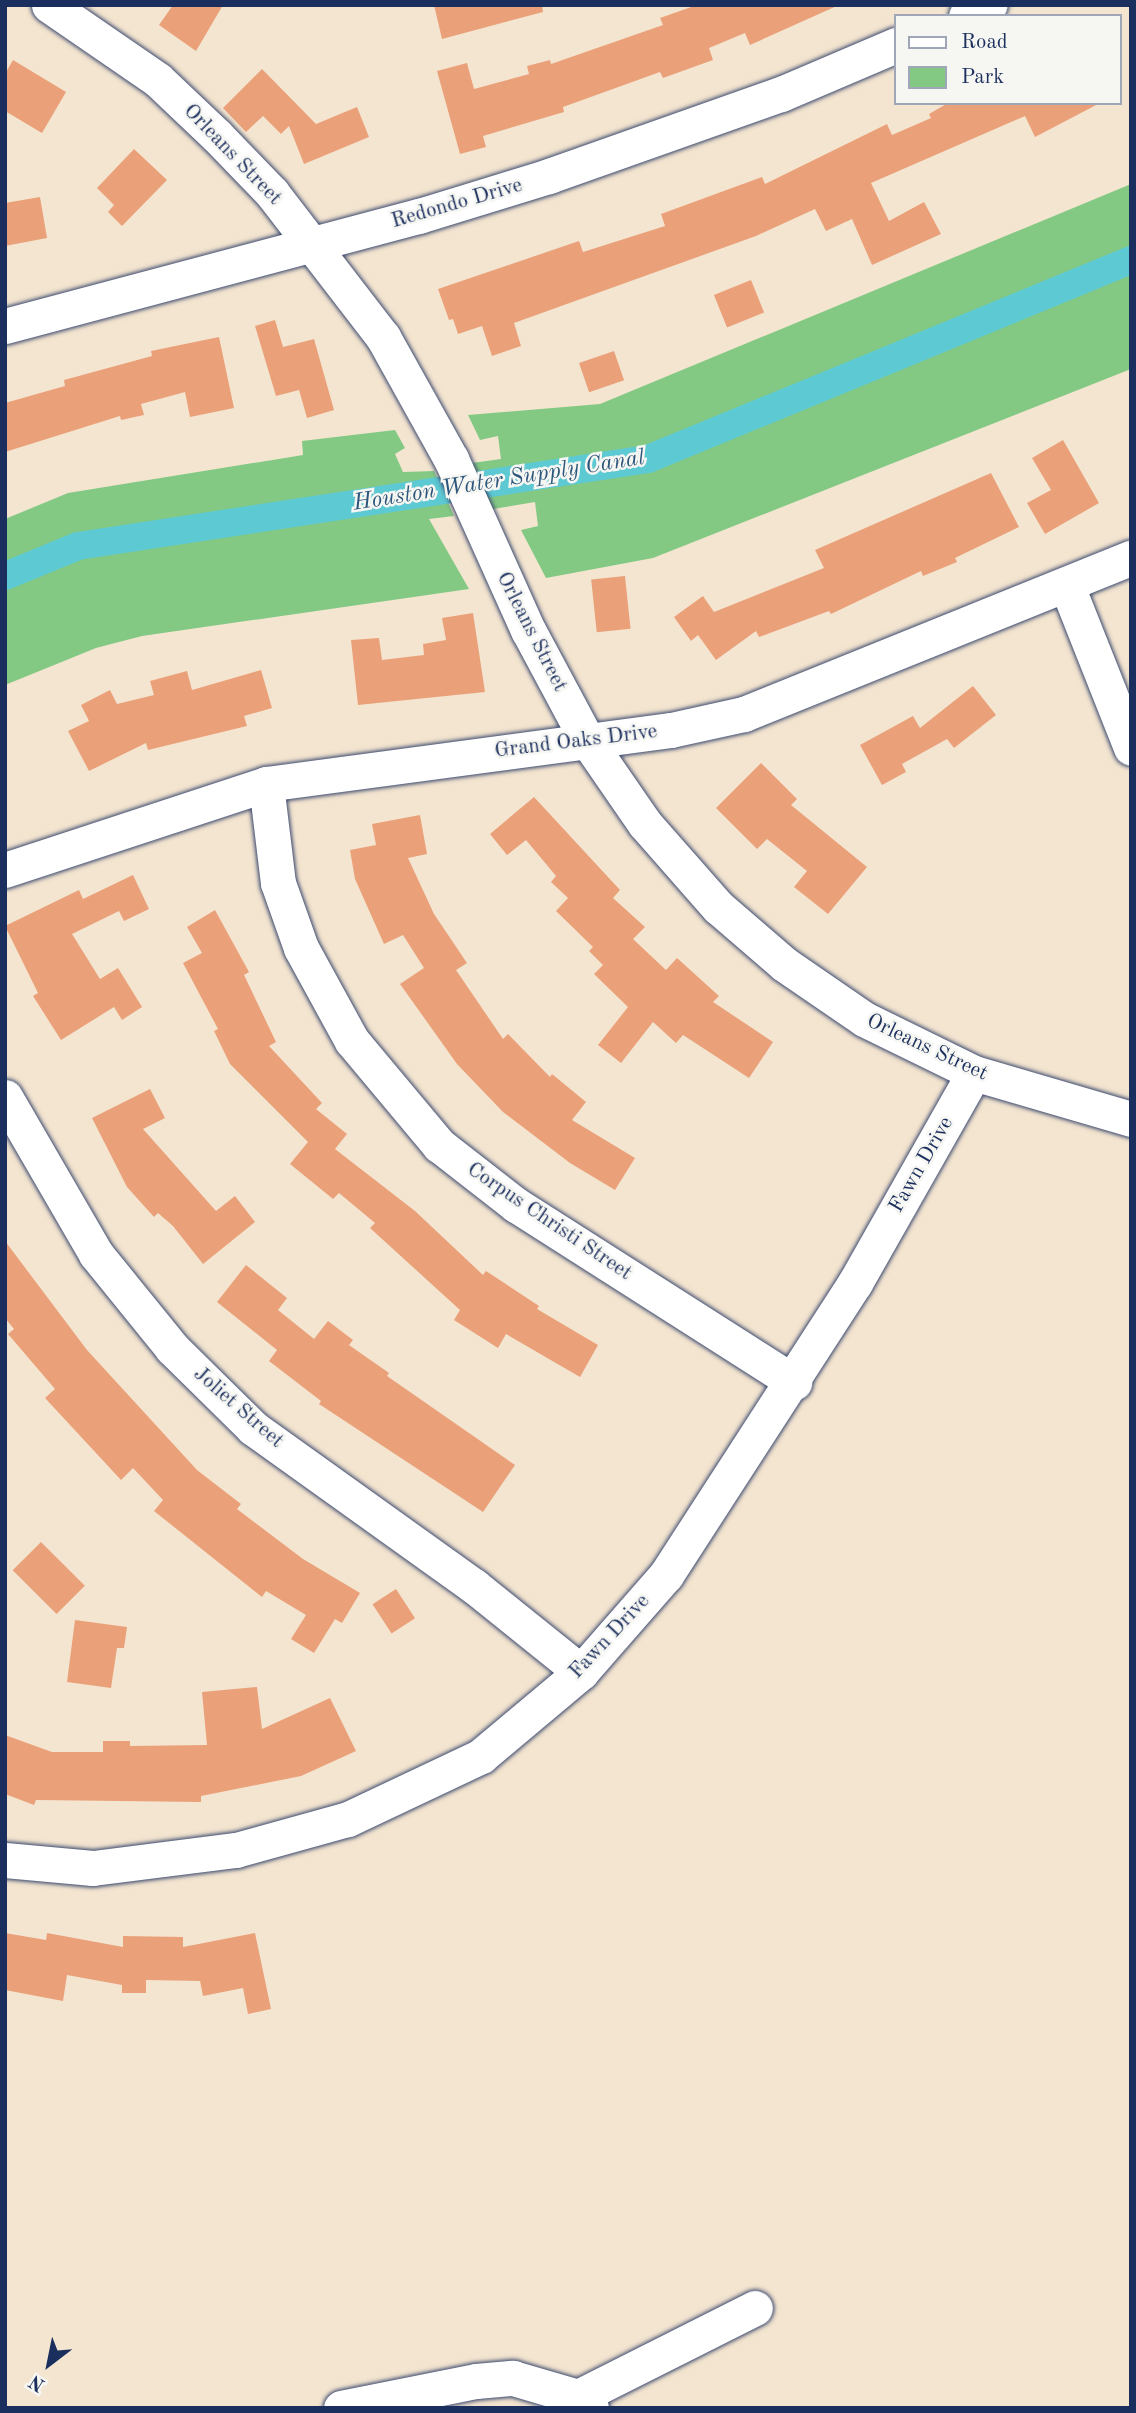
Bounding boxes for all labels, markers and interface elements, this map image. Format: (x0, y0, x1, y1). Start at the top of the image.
legend (894, 14, 1122, 105)
text: Road (961, 32, 1008, 53)
text: Park (961, 67, 1004, 88)
street label: Orleans Street (177, 99, 287, 211)
street label: Redondo Drive (389, 173, 525, 235)
water label: Houston Water Supply Canal (351, 444, 647, 518)
street label: Orleans Street (490, 568, 572, 696)
street label: Grand Oaks Drive (493, 720, 659, 764)
street label: Orleans Street (862, 1009, 992, 1087)
street label: Fawn Drive (884, 1113, 960, 1217)
street label: Corpus Christi Street (462, 1157, 636, 1287)
street label: Joliet Street (188, 1362, 288, 1454)
street label: Fawn Drive (564, 1589, 656, 1685)
north arrow (14, 2329, 84, 2399)
text: N (26, 2370, 49, 2394)

